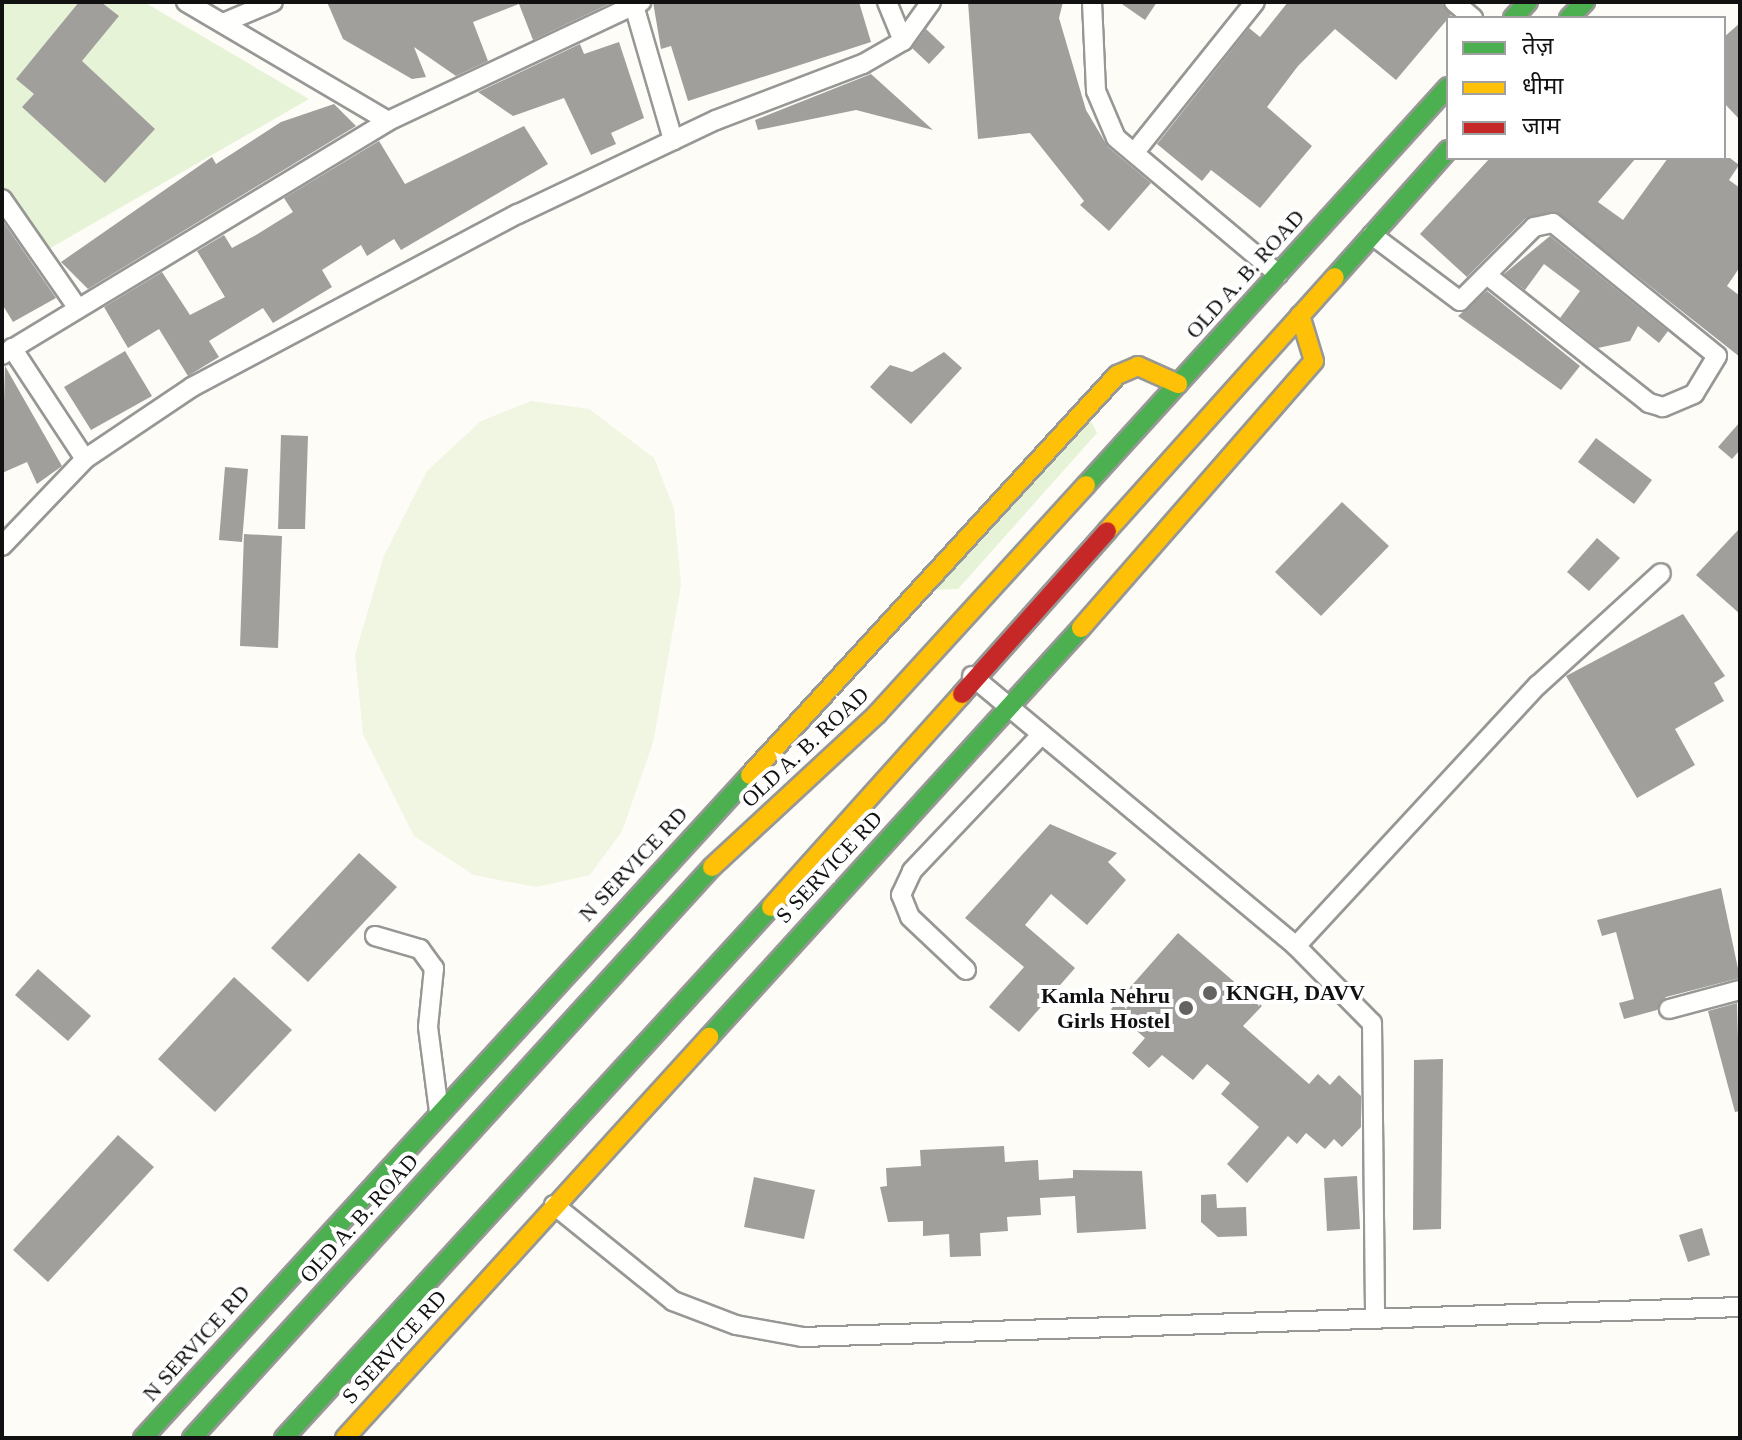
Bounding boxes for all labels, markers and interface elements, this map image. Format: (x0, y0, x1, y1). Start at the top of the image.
legend (1446, 16, 1726, 160)
text: तेज़ (1522, 33, 1554, 59)
text: धीमा (1522, 73, 1564, 99)
text: जाम (1522, 113, 1560, 139)
street label: OLD A. B. ROAD (1180, 204, 1310, 344)
street label: OLD A. B. ROAD (735, 681, 875, 813)
street label: N SERVICE RD (573, 801, 693, 927)
street label: S SERVICE RD (770, 805, 888, 929)
place label: KNGH, DAVV (1226, 980, 1365, 1006)
place label: Kamla Nehru Girls Hostel (1041, 982, 1170, 1034)
marker: KNGH, DAVV (1201, 984, 1219, 1002)
marker: Kamla Nehru Girls Hostel (1177, 999, 1195, 1017)
street label: OLD A. B. ROAD (294, 1148, 424, 1288)
street label: N SERVICE RD (137, 1279, 255, 1407)
street label: S SERVICE RD (336, 1285, 452, 1409)

